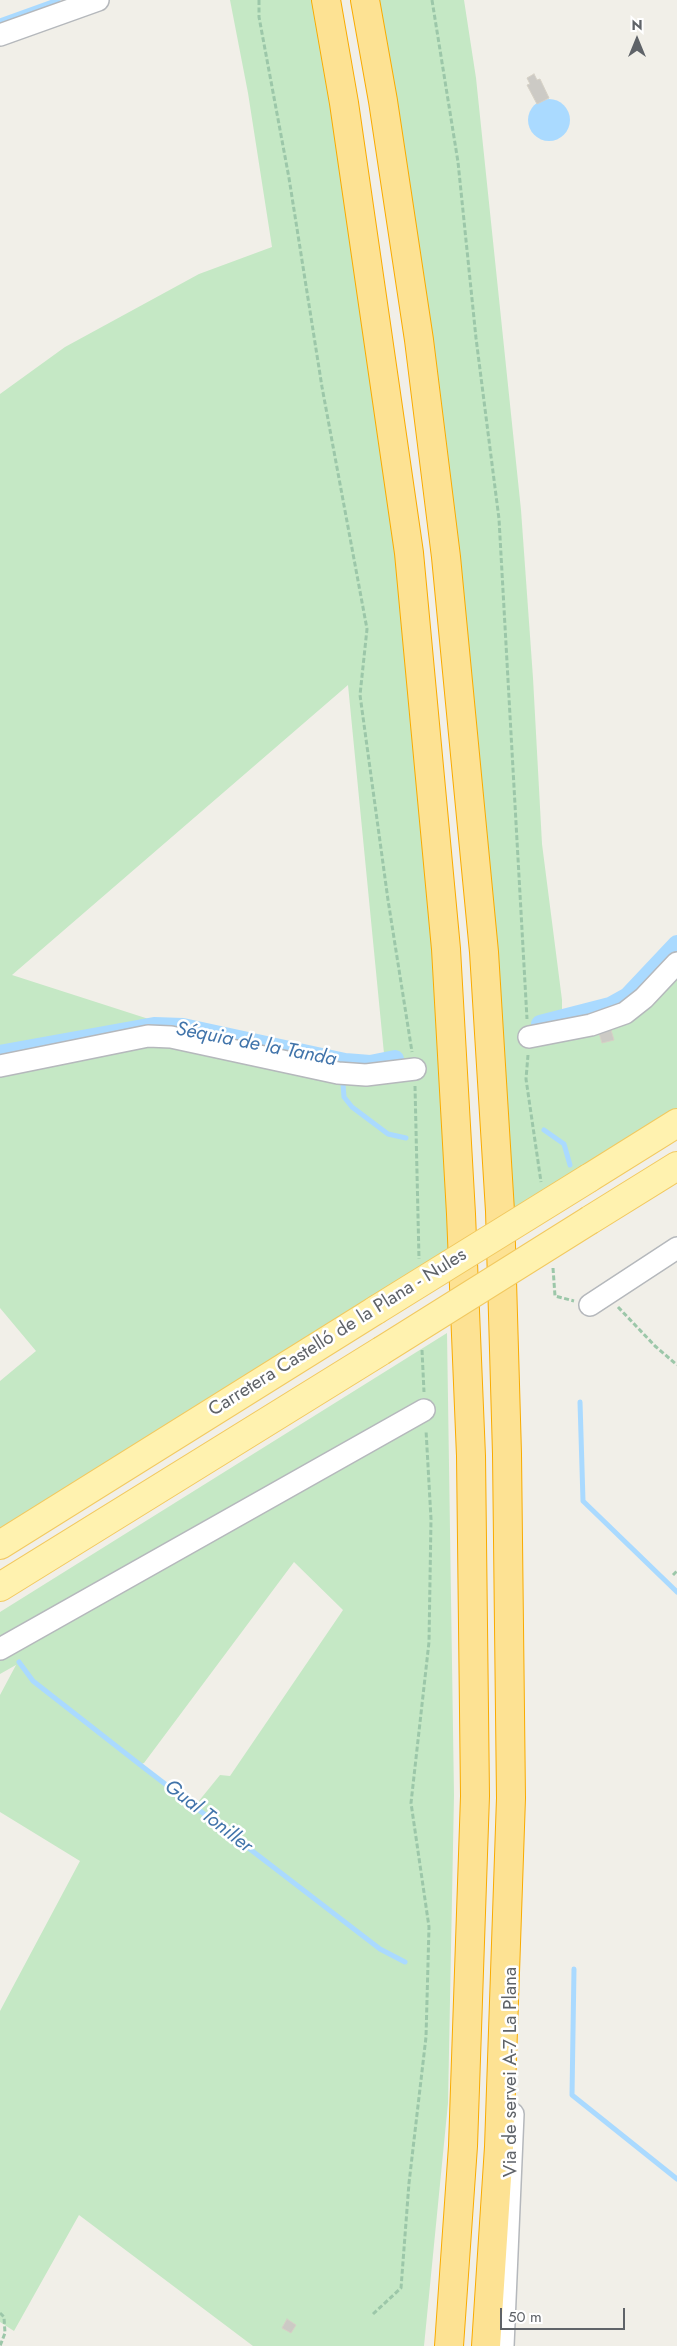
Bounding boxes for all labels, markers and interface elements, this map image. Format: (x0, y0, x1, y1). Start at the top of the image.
north arrow (612, 15, 662, 65)
text: N (631, 15, 643, 35)
water label: Séquia de la Tanda (174, 1018, 338, 1072)
street label: Carretera Castelló de la Plana - Nules (205, 1244, 471, 1422)
water label: Gual Toniller (159, 1775, 257, 1859)
street label: Via de servei A-7 La Plana (500, 1967, 522, 2177)
scale bar (502, 2298, 627, 2330)
text: 50 m (508, 2306, 542, 2328)

